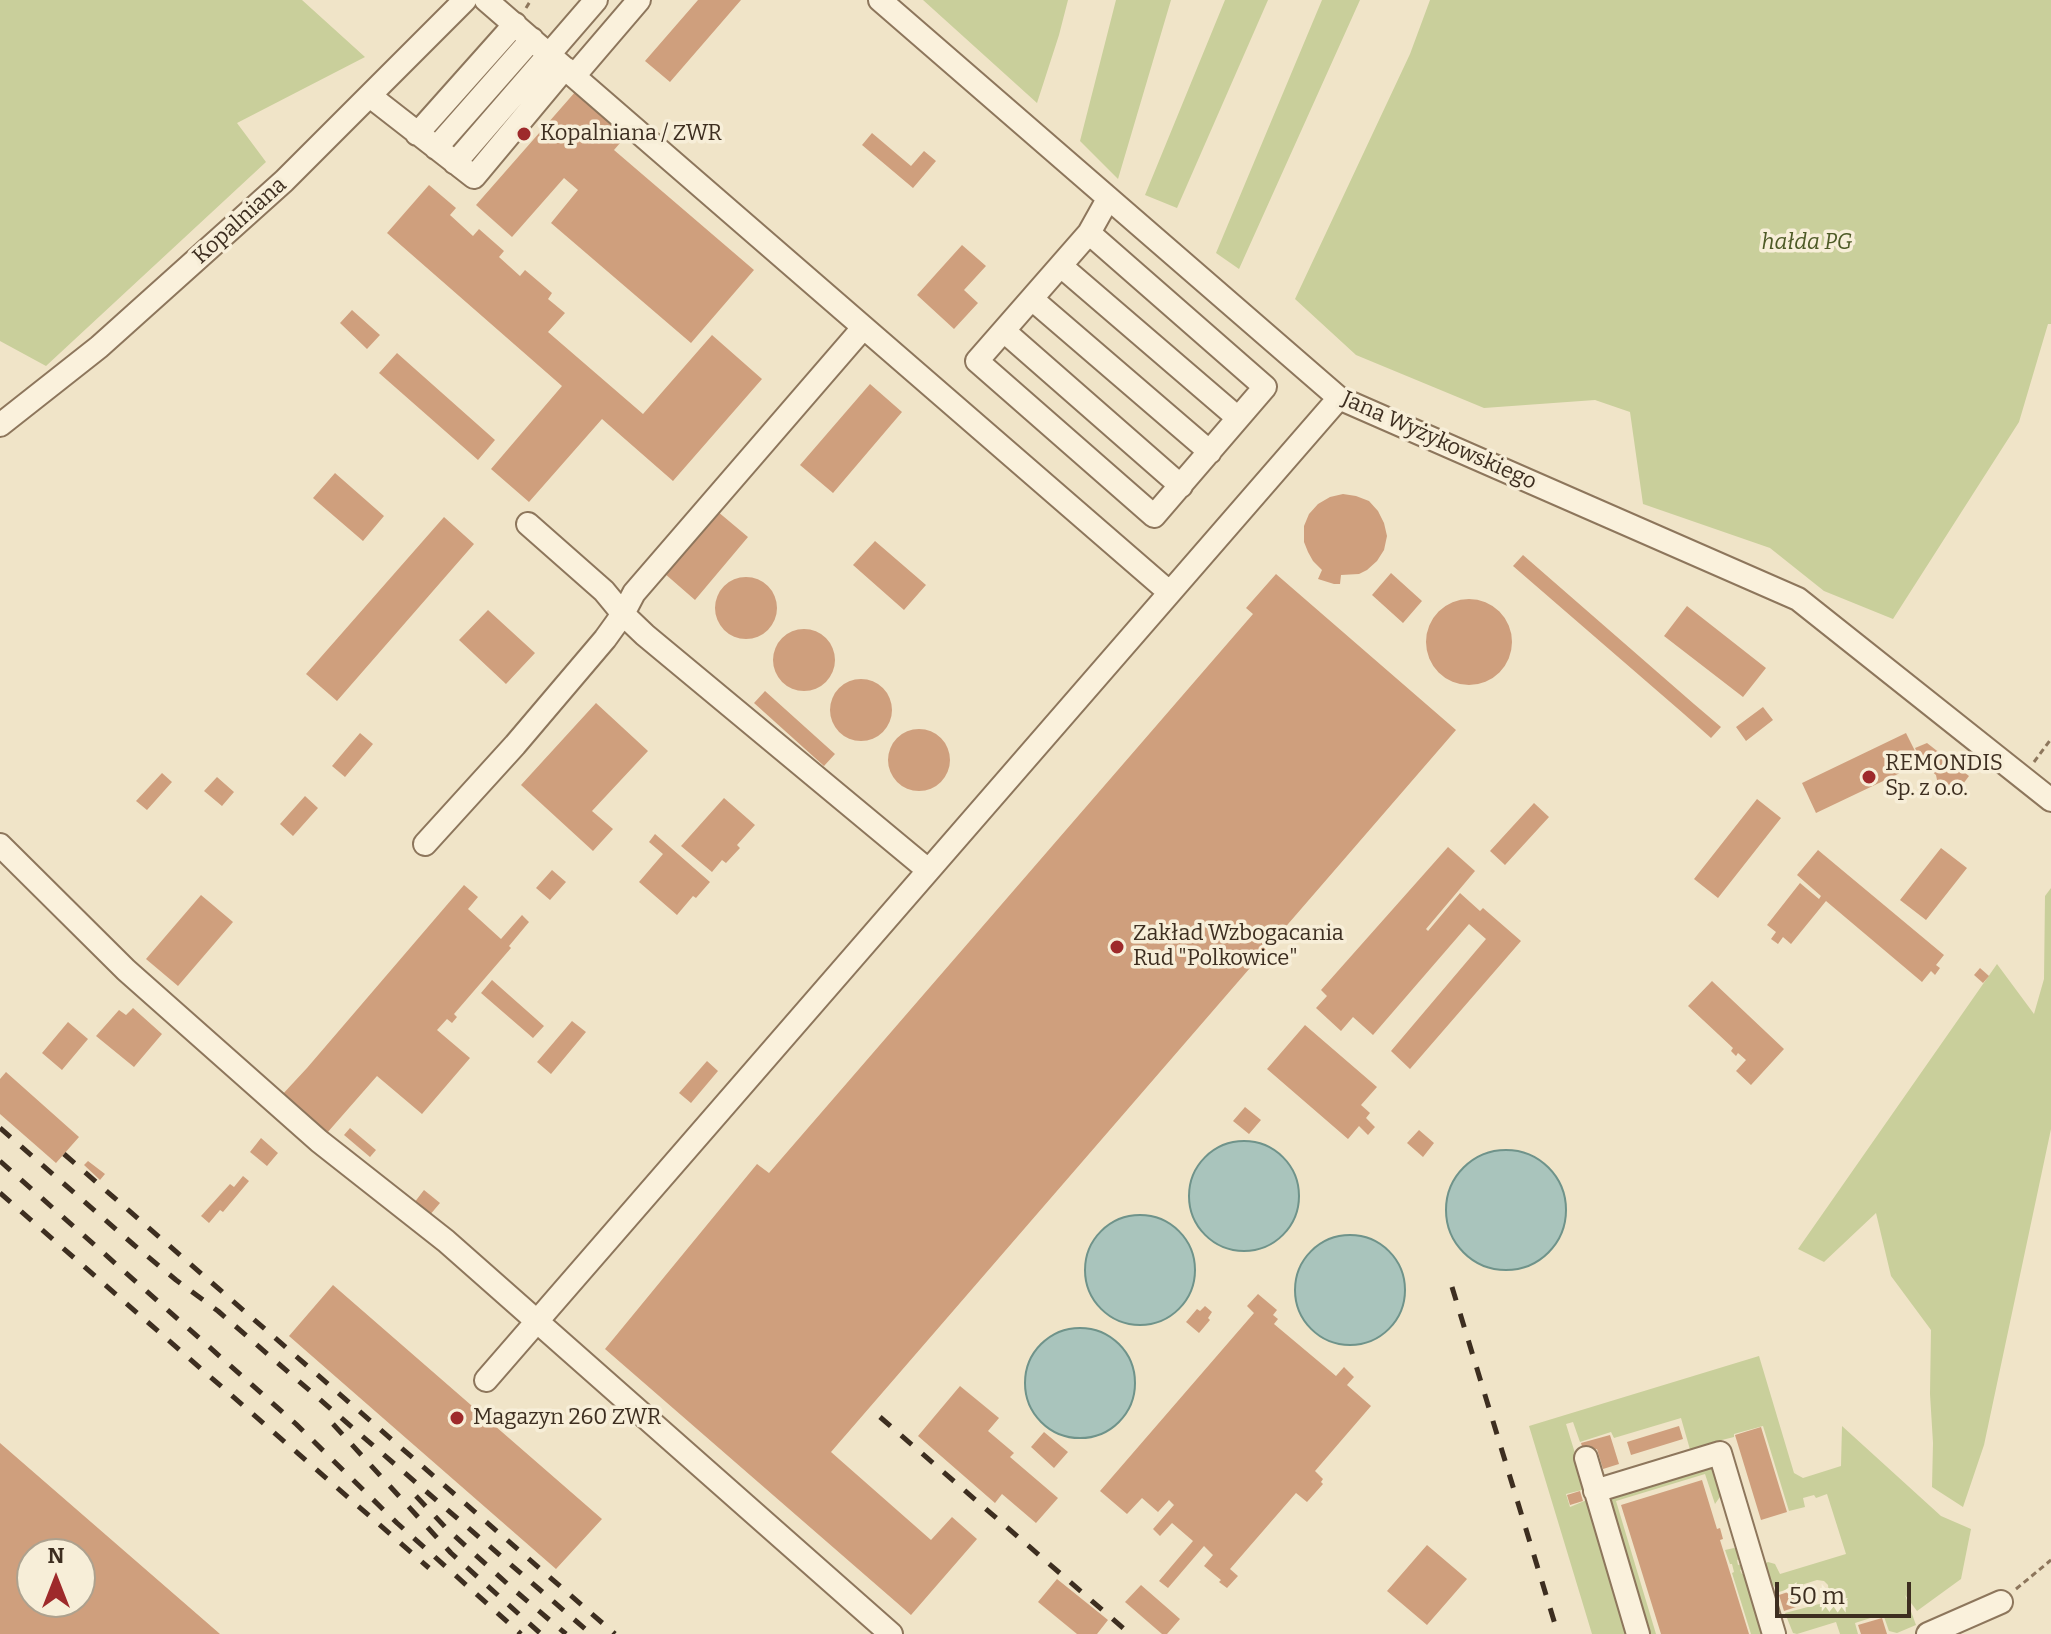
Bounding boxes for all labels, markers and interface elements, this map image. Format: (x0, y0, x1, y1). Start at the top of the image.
place label: Kopalniana / ZWR (540, 121, 722, 147)
marker: Kopalniana / ZWR (515, 125, 533, 143)
street label: Kopalniana (188, 172, 292, 270)
park label: hałda PG (1761, 230, 1853, 256)
street label: Jana Wyżykowskiego (1338, 386, 1540, 496)
place label: REMONDIS Sp. z o.o. (1885, 751, 2003, 802)
marker: REMONDIS Sp. z o.o. (1860, 768, 1878, 786)
place label: Zakład Wzbogacania Rud "Polkowice" (1133, 921, 1344, 972)
marker: Zakład Wzbogacania Rud "Polkowice" (1108, 938, 1126, 956)
place label: Magazyn 260 ZWR (473, 1405, 661, 1431)
marker: Magazyn 260 ZWR (448, 1409, 466, 1427)
north arrow (16, 1538, 96, 1618)
text: N (48, 1542, 64, 1569)
scale bar (1779, 1566, 1915, 1616)
text: 50 m (1789, 1582, 1845, 1610)

